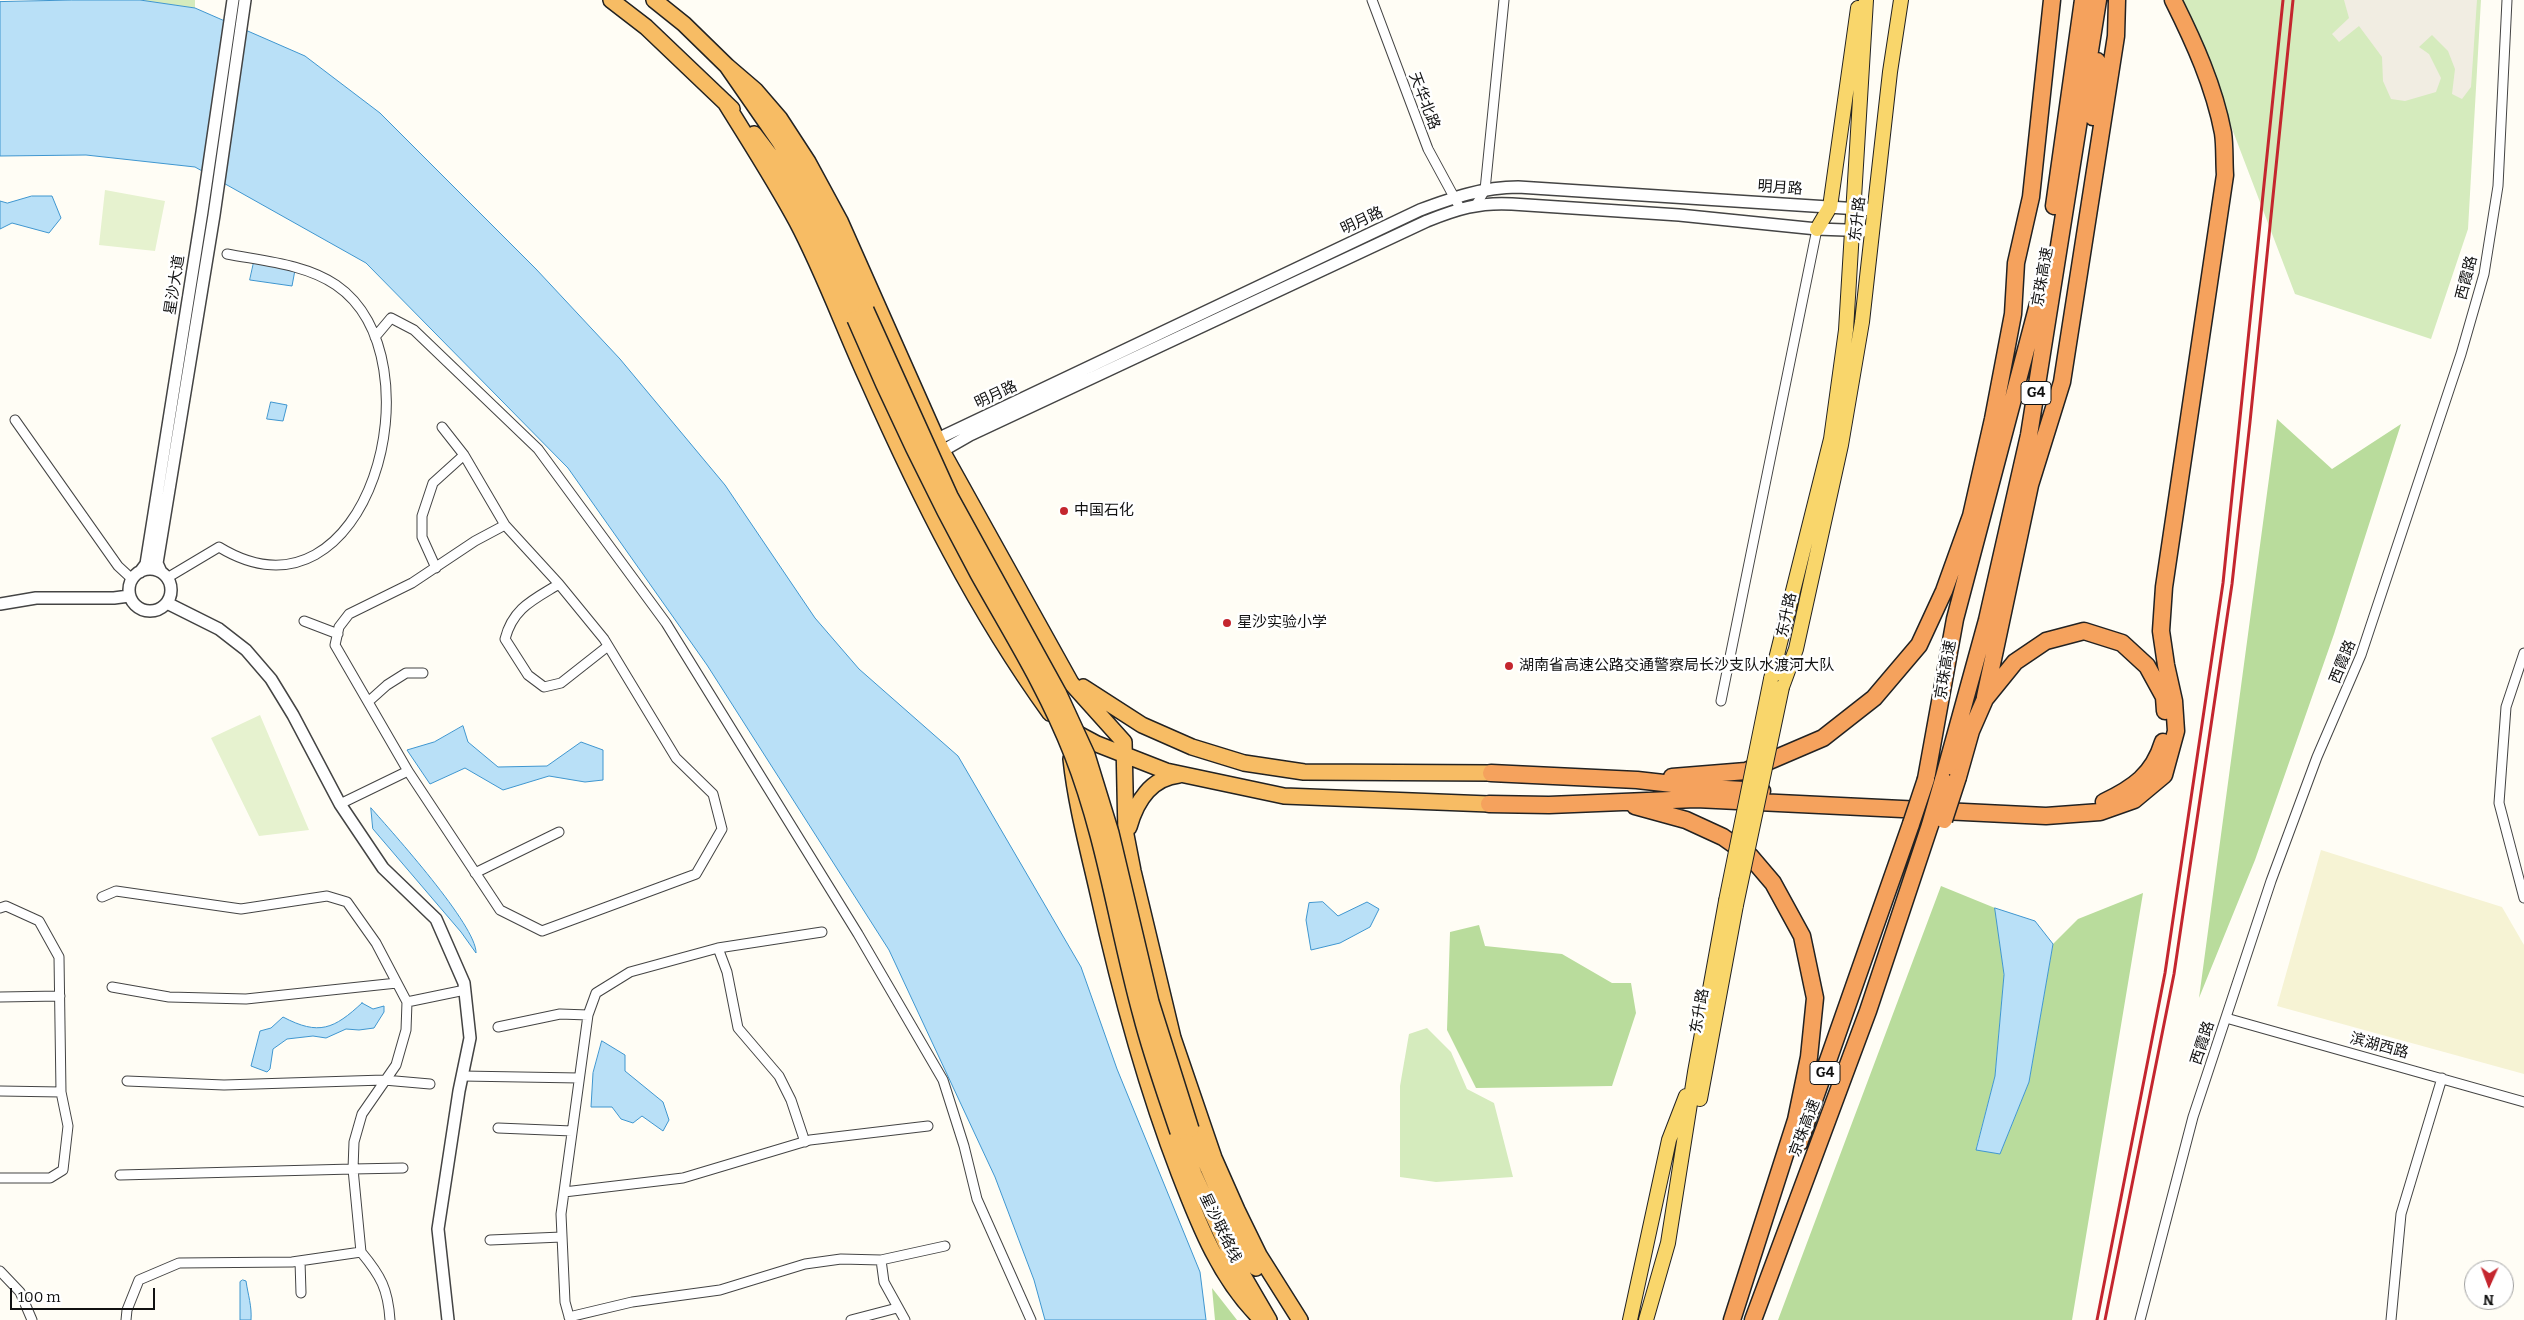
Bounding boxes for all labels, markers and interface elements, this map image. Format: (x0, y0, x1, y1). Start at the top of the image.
street label: 天华北路 (1405, 70, 1443, 132)
street label: 明月路 (1757, 177, 1803, 199)
street label: 东升路 (1847, 196, 1869, 242)
street label: 明月路 (1338, 203, 1386, 239)
street label: 京珠高速 (2029, 246, 2057, 308)
street label: 星沙大道 (161, 254, 189, 316)
street label: 西霞路 (2453, 254, 2481, 302)
street label: 明月路 (972, 377, 1020, 413)
road number: G4 (2021, 382, 2051, 404)
place label: 中国石化 (1074, 502, 1134, 520)
marker: 中国石化 (1058, 505, 1070, 517)
street label: 东升路 (1774, 591, 1800, 639)
place label: 星沙实验小学 (1237, 614, 1327, 632)
marker: 星沙实验小学 (1221, 617, 1233, 629)
street label: 西霞路 (2326, 638, 2360, 686)
street label: 京珠高速 (1932, 639, 1960, 701)
place label: 湖南省高速公路交通警察局长沙支队水渡河大队 (1519, 657, 1834, 675)
marker: 湖南省高速公路交通警察局长沙支队水渡河大队 (1503, 660, 1515, 672)
street label: 东升路 (1687, 987, 1713, 1035)
street label: 西霞路 (2187, 1019, 2219, 1067)
street label: 滨湖西路 (2348, 1030, 2410, 1062)
road number: G4 (1810, 1062, 1840, 1084)
street label: 京珠高速 (1786, 1097, 1824, 1159)
street label: 星沙联络线 (1195, 1190, 1245, 1266)
north arrow (2464, 1260, 2514, 1310)
scale bar (12, 1278, 158, 1310)
text: 100 m (18, 1288, 61, 1306)
text: N (2483, 1291, 2494, 1308)

